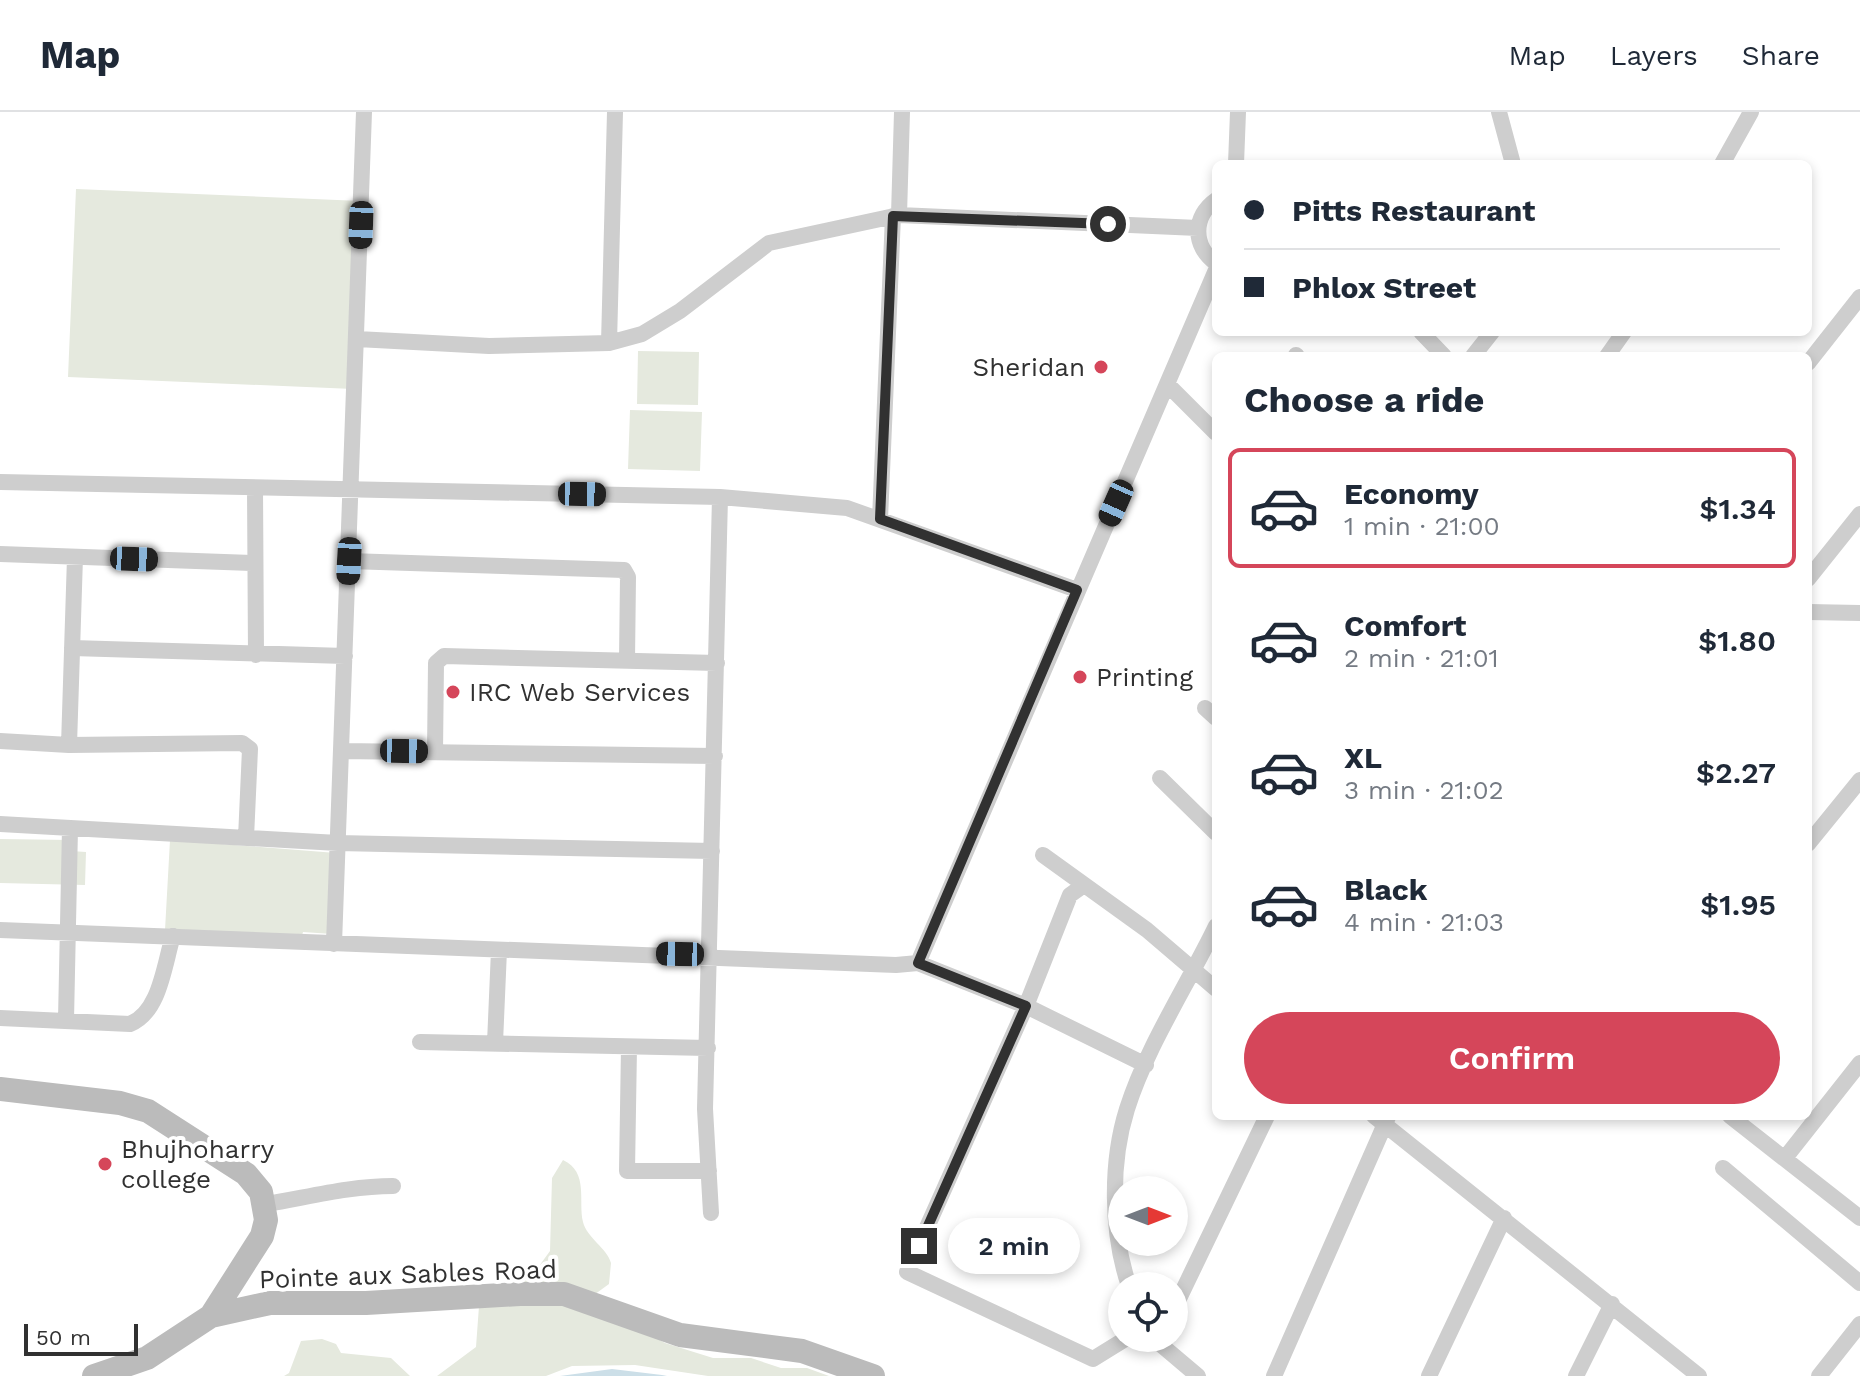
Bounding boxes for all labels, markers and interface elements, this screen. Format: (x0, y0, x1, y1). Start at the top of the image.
text: Map (40, 33, 120, 77)
text: Map (1509, 39, 1566, 72)
text: Layers (1610, 39, 1698, 72)
text: Share (1742, 39, 1820, 72)
text: Pitts Restaurant (1292, 193, 1535, 228)
car (348, 201, 374, 249)
route start (1090, 206, 1126, 242)
text: Phlox Street (1292, 270, 1476, 305)
place label: Sheridan (973, 352, 1085, 382)
marker: Sheridan (1092, 358, 1110, 376)
text: Choose a ride (1244, 379, 1484, 421)
icon: car (1248, 472, 1320, 544)
car (1095, 476, 1137, 530)
text: Economy (1344, 476, 1479, 511)
car (558, 482, 606, 506)
text: $1.34 (1699, 491, 1776, 526)
text: 1 min · 21:00 (1344, 511, 1500, 541)
car (336, 536, 362, 586)
car (110, 546, 158, 572)
icon: car (1248, 604, 1320, 676)
text: Comfort (1344, 608, 1466, 643)
text: $1.80 (1698, 623, 1776, 658)
text: 2 min · 21:01 (1344, 643, 1499, 673)
place label: Printing (1096, 662, 1193, 692)
marker: Printing (1071, 668, 1089, 686)
place label: IRC Web Services (469, 677, 690, 707)
marker: IRC Web Services (444, 683, 462, 701)
icon: car (1248, 736, 1320, 808)
car (380, 739, 428, 763)
text: XL (1344, 740, 1382, 775)
text: $2.27 (1696, 755, 1776, 790)
text: 3 min · 21:02 (1344, 775, 1504, 805)
icon: car (1248, 868, 1320, 940)
text: Black (1344, 872, 1428, 907)
text: $1.95 (1700, 887, 1776, 922)
text: 4 min · 21:03 (1344, 907, 1504, 937)
car (656, 942, 704, 966)
button: Confirm (1244, 1012, 1780, 1104)
place label: Bhujhoharry college (121, 1134, 275, 1194)
marker: Bhujhoharry college (96, 1155, 114, 1173)
north arrow (1108, 1176, 1188, 1256)
map controls (1108, 1176, 1188, 1352)
callout: 2 min (947, 1218, 1079, 1274)
route end (901, 1228, 937, 1264)
text: 2 min (978, 1231, 1050, 1261)
street label: Pointe aux Sables Road (258, 1254, 558, 1294)
button: locate (1108, 1272, 1188, 1352)
scale bar (24, 1320, 138, 1356)
text: 50 m (36, 1325, 91, 1350)

